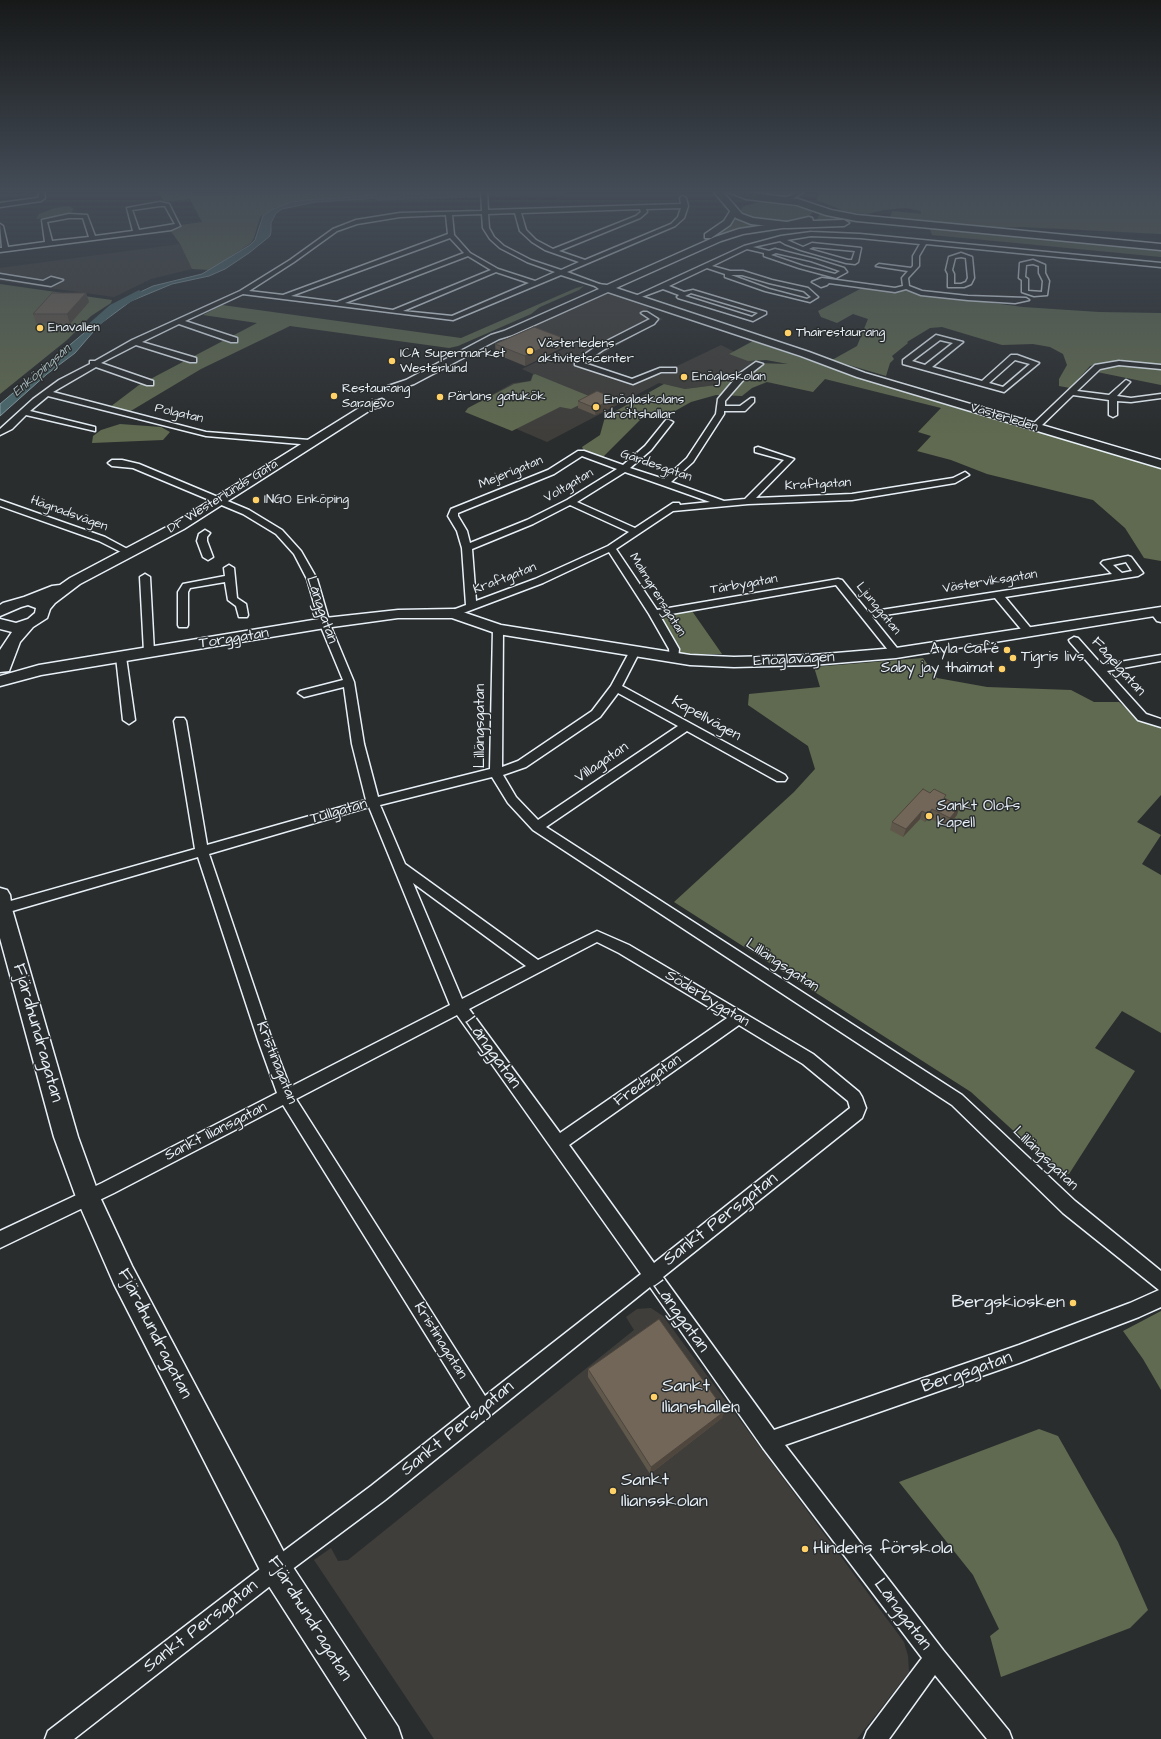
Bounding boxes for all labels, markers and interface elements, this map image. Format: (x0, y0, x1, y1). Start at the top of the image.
place label: Enavallen (48, 320, 100, 336)
marker: Enavallen (35, 323, 45, 333)
place label: Thairestaurang (796, 325, 885, 341)
marker: Thairestaurang (783, 328, 793, 338)
place label: Västerledens aktivitetscenter (538, 336, 634, 367)
water label: Enköpingsån (10, 342, 74, 400)
place label: ICA Supermarket Westerlund (400, 346, 505, 377)
marker: Västerledens aktivitetscenter (525, 346, 535, 356)
marker: ICA Supermarket Westerlund (387, 356, 397, 366)
place label: Enöglaskolan (692, 369, 766, 385)
marker: Enöglaskolan (679, 372, 689, 382)
place label: Restaurang Sarajevo (342, 381, 410, 412)
place label: Pärlans gatukök (448, 389, 545, 405)
marker: Restaurang Sarajevo (329, 391, 339, 401)
marker: Pärlans gatukök (435, 392, 445, 402)
place label: Enöglaskolans idrottshallar (604, 392, 684, 423)
street label: Västerleden (968, 400, 1040, 436)
street label: Polgatan (153, 401, 205, 427)
marker: Enöglaskolans idrottshallar (591, 402, 601, 412)
street label: Gärdesgatan (618, 446, 694, 486)
street label: Mejerigatan (477, 453, 545, 493)
street label: Dr Westerlunds Gata (165, 457, 281, 537)
street label: Voltgatan (542, 466, 596, 506)
street label: Kraftgatan (784, 475, 852, 495)
place label: INGO Enköping (264, 492, 349, 508)
street label: Hägnadsvägen (28, 493, 110, 535)
marker: INGO Enköping (251, 495, 261, 505)
street label: Malmgrensgatan (625, 551, 689, 639)
street label: Kraftgatan (471, 560, 539, 598)
street label: Västerviksgatan (942, 567, 1038, 597)
street label: Tärbygatan (709, 571, 779, 599)
street label: Långgatan (301, 574, 341, 646)
street label: Ljunggatan (852, 580, 904, 638)
street label: Torggatan (198, 625, 270, 653)
street label: Fågelgatan (1087, 634, 1149, 700)
place label: Ayla Café (930, 641, 999, 659)
marker: Ayla Café (1002, 645, 1012, 655)
street label: Enöglavägen (753, 649, 835, 671)
place label: Tigris livs (1021, 649, 1084, 667)
marker: Tigris livs (1008, 653, 1018, 663)
place label: Saby jay thaimat (881, 660, 994, 678)
marker: Saby jay thaimat (997, 664, 1007, 674)
street label: Lillängsgatan (472, 684, 490, 768)
street label: Kapellvägen (668, 693, 744, 745)
street label: Villagatan (572, 739, 632, 787)
street label: Tullgatan (309, 795, 369, 829)
place label: Sankt Olofs kapell (937, 798, 1020, 833)
marker: Sankt Olofs kapell (924, 811, 934, 821)
street label: Lillängsgatan (742, 935, 822, 997)
street label: Fjärdhundragatan (7, 961, 67, 1105)
street label: Söderbygatan (661, 967, 753, 1031)
street label: Långgatan (459, 1013, 525, 1093)
street label: Kristinagatan (251, 1019, 301, 1107)
street label: Fredsgatan (611, 1051, 685, 1111)
street label: Sankt Iliansgatan (162, 1099, 270, 1165)
street label: Lillängsgatan (1008, 1123, 1082, 1195)
street label: Sankt Persgatan (659, 1169, 783, 1271)
street label: Fjärdhundragatan (112, 1265, 196, 1403)
street label: Långgatan (647, 1277, 713, 1357)
place label: Bergskiosken (951, 1292, 1065, 1314)
marker: Bergskiosken (1068, 1298, 1078, 1308)
street label: Kristinagatan (409, 1299, 471, 1383)
street label: Bergsgatan (919, 1347, 1015, 1399)
place label: Sankt Ilianshallen (662, 1376, 740, 1418)
street label: Sankt Persgatan (397, 1377, 519, 1481)
marker: Sankt Ilianshallen (649, 1392, 659, 1402)
place label: Sankt Iliansskolan (621, 1470, 708, 1512)
marker: Sankt Iliansskolan (608, 1486, 618, 1496)
place label: Hindens förskola (813, 1538, 953, 1560)
marker: Hindens förskola (800, 1544, 810, 1554)
street label: Fjärdhundragatan (262, 1553, 356, 1685)
street label: Långgatan (868, 1575, 936, 1655)
street label: Sankt Persgatan (139, 1576, 263, 1678)

